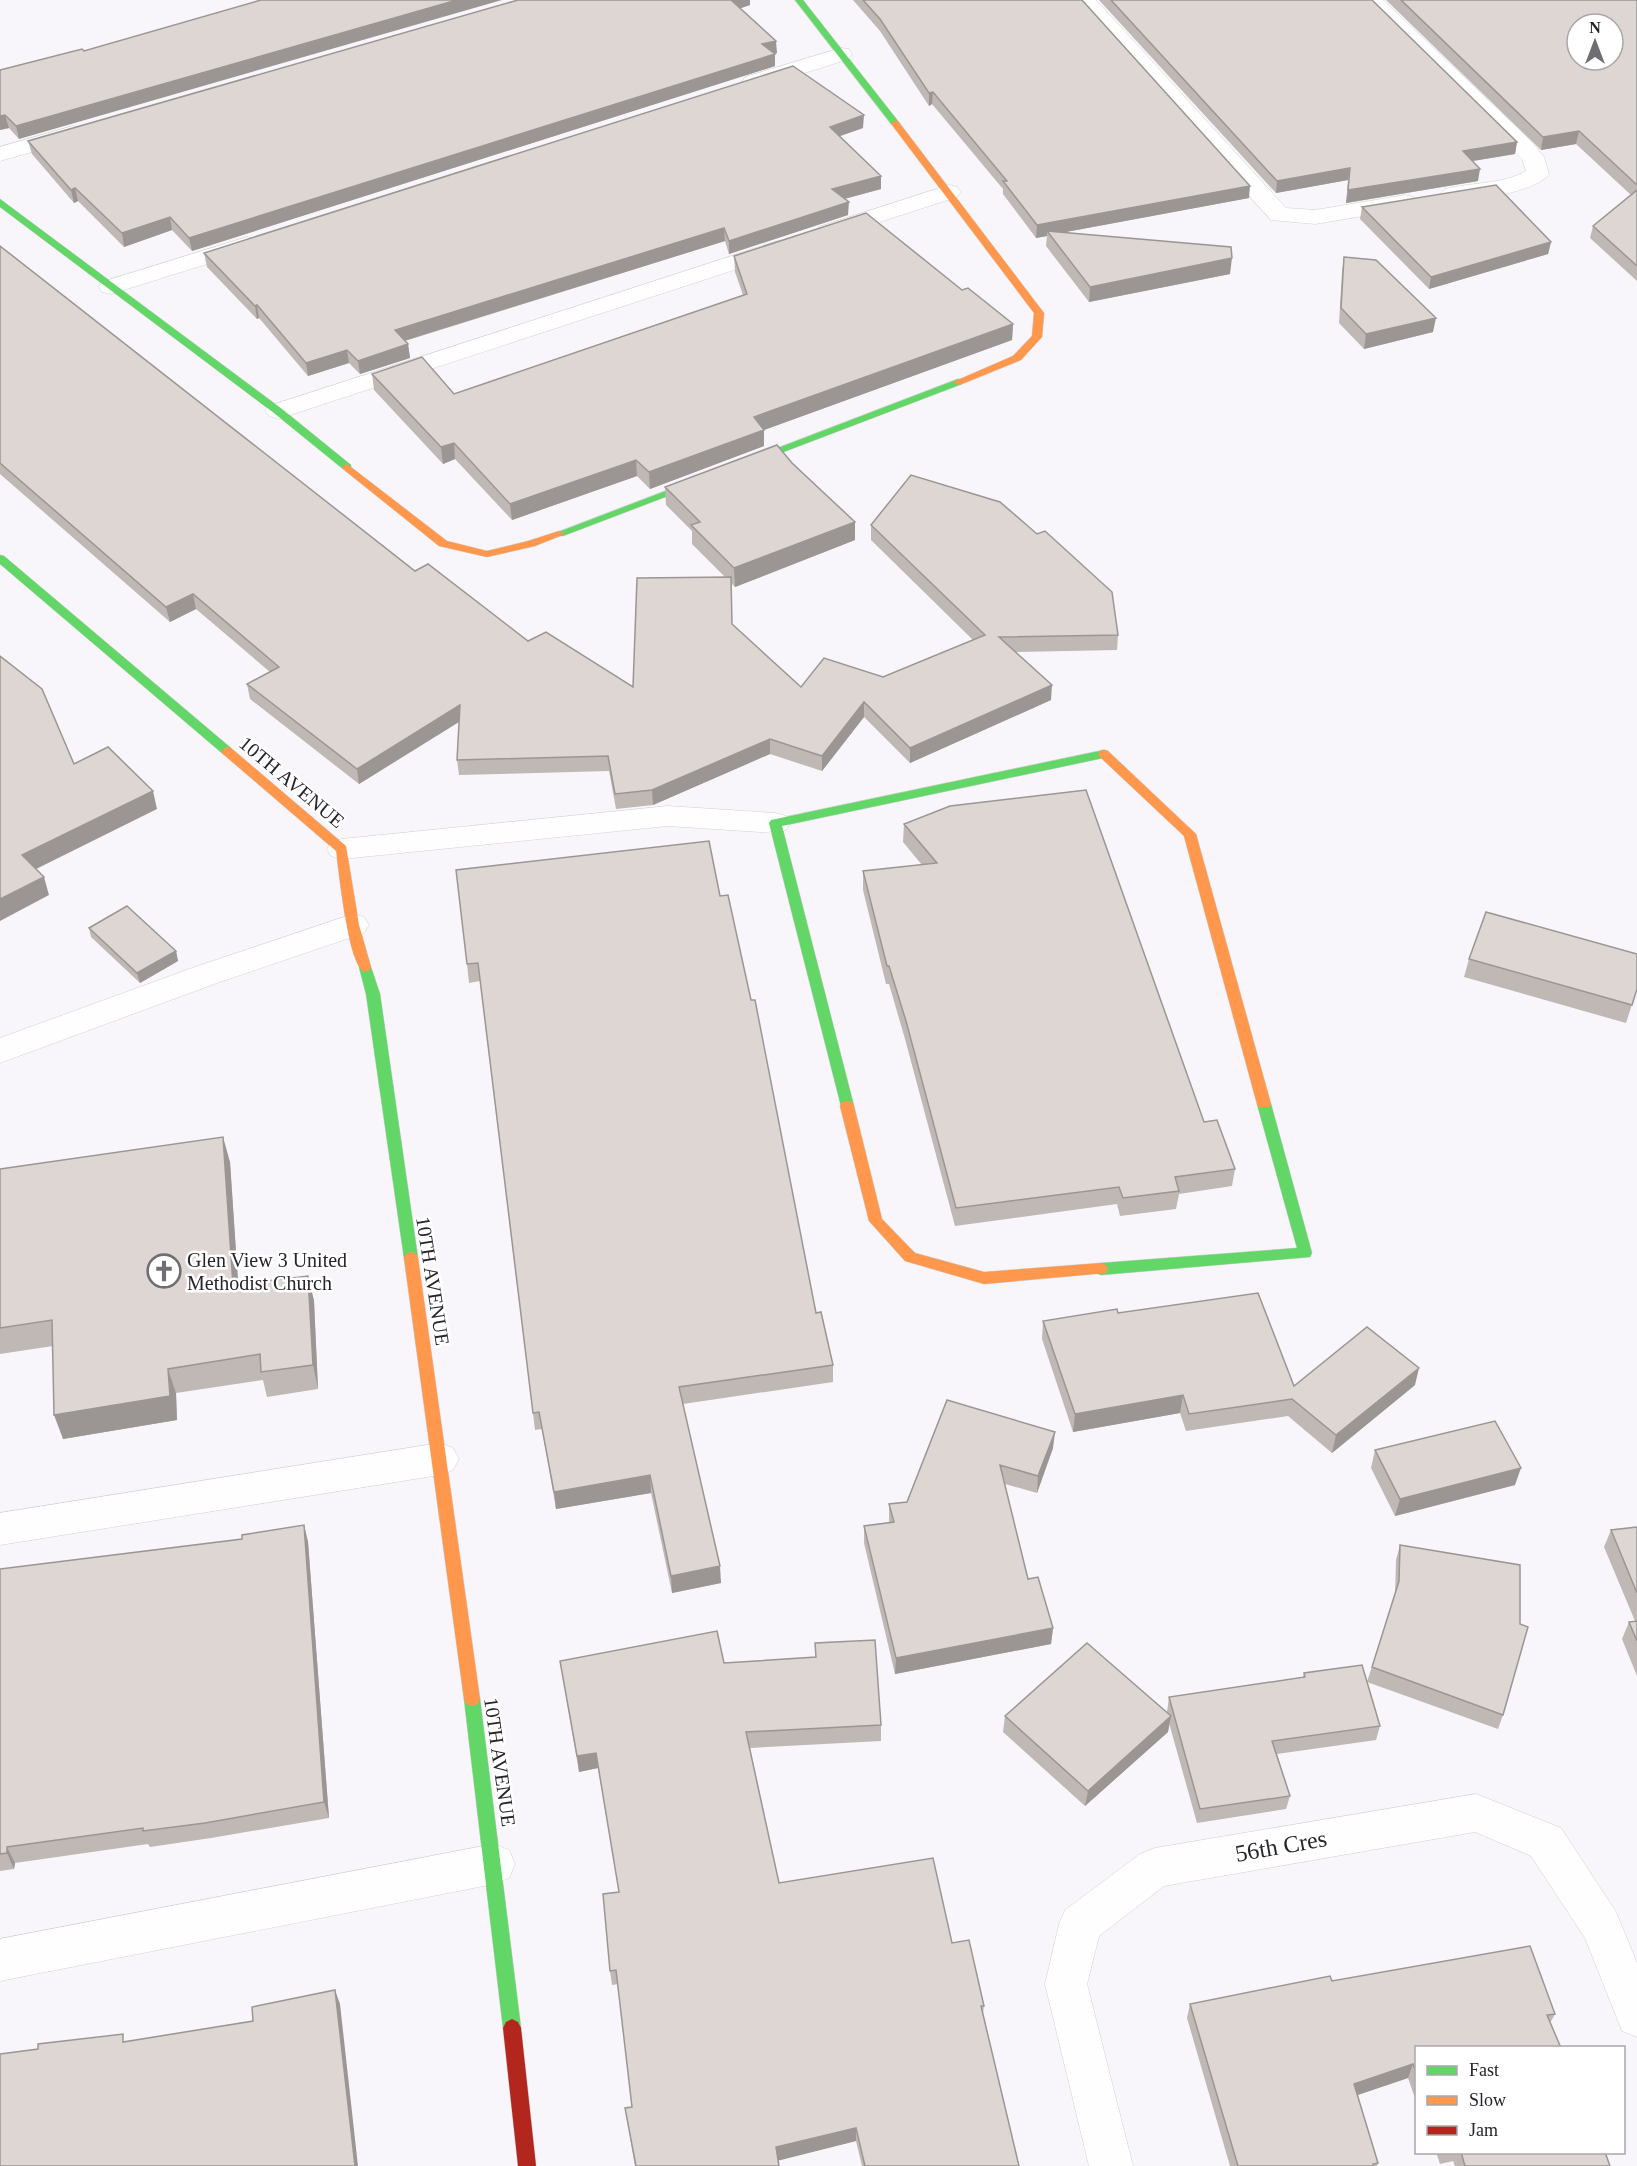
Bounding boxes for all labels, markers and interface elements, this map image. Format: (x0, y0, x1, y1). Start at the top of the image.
north arrow (1565, 12, 1625, 72)
text: N (1589, 19, 1601, 36)
street label: 10TH AVENUE (235, 732, 349, 832)
street label: 10TH AVENUE (412, 1215, 454, 1347)
place label: Glen View 3 United Methodist Church (187, 1249, 347, 1294)
church icon: Glen View 3 United Methodist Church (146, 1253, 182, 1289)
street label: 10TH AVENUE (480, 1696, 520, 1828)
street label: 56th Cres (1233, 1825, 1329, 1867)
legend (1415, 2046, 1625, 2154)
text: Fast (1469, 2060, 1499, 2080)
text: Slow (1469, 2090, 1506, 2110)
text: Jam (1469, 2120, 1498, 2140)

